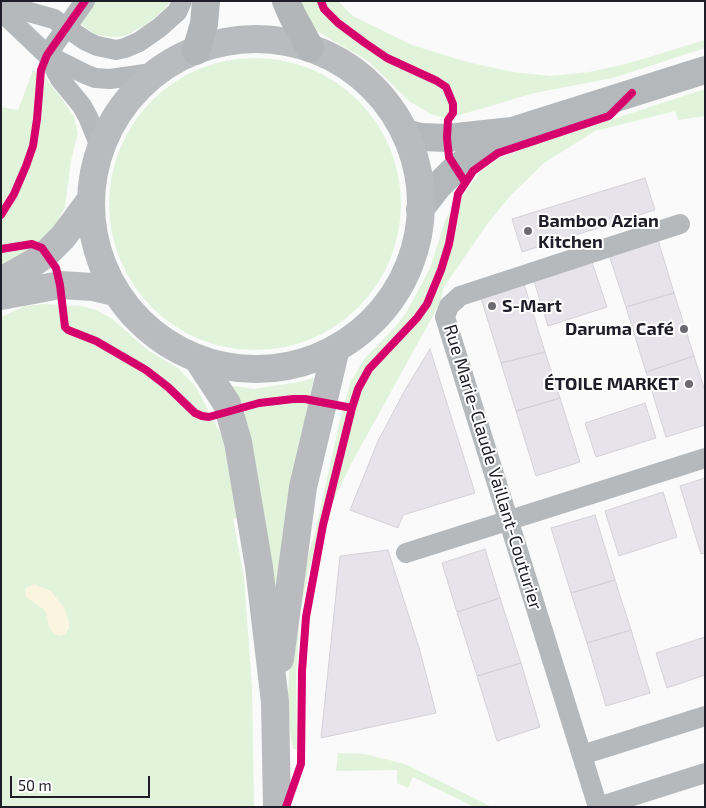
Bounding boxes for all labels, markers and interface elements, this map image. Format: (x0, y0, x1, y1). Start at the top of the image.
place label: Bamboo Azian Kitchen (538, 210, 659, 252)
marker: Bamboo Azian Kitchen (522, 225, 534, 237)
place label: S-Mart (502, 295, 562, 317)
marker: S-Mart (486, 300, 498, 312)
place label: Daruma Café (565, 318, 674, 340)
street label: Rue Marie-Claude Vaillant-Couturier (439, 322, 547, 612)
marker: Daruma Café (678, 323, 690, 335)
place label: ÉTOILE MARKET (544, 373, 679, 395)
marker: ÉTOILE MARKET (683, 378, 695, 390)
scale bar (12, 766, 152, 798)
text: 50 m (18, 776, 52, 794)

